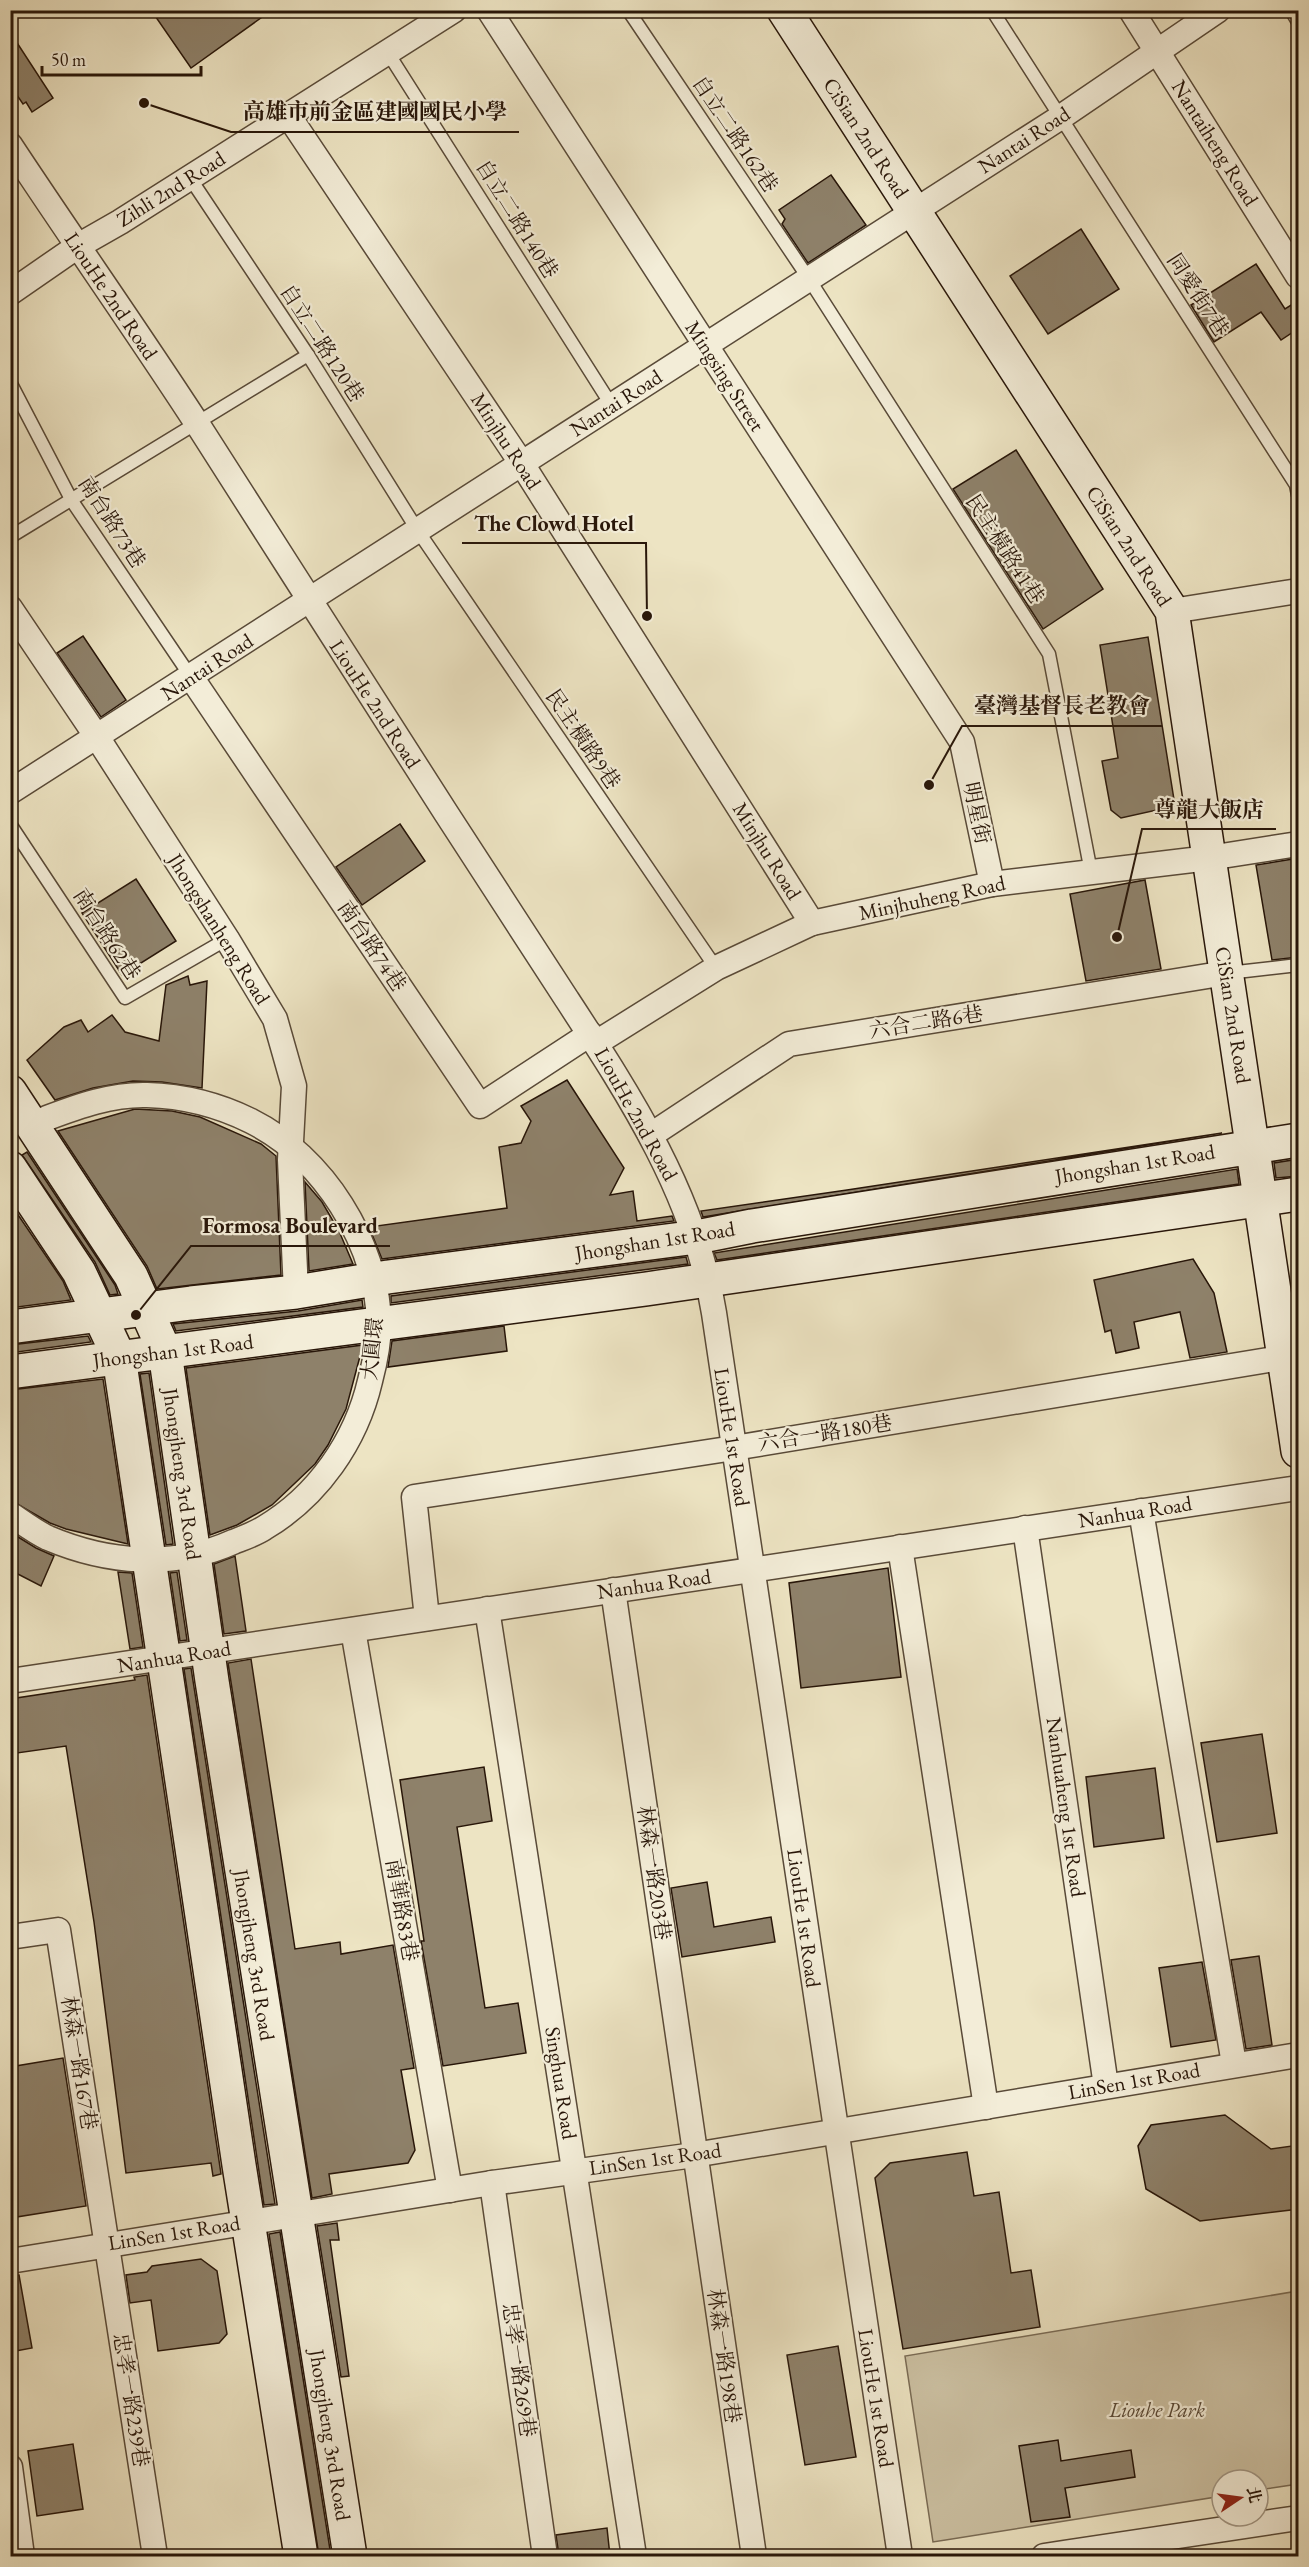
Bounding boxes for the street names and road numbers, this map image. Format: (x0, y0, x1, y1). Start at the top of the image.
street label: 自立二路162巷 (686, 70, 784, 197)
street label: CiSian 2nd Road (817, 72, 916, 203)
street label: Nantaiheng Road (1166, 75, 1265, 211)
street label: Nantai Road (973, 100, 1075, 179)
street label: Zihli 2nd Road (111, 144, 230, 233)
street label: 自立二路140巷 (470, 154, 565, 283)
street label: LiouHe 2nd Road (59, 227, 164, 365)
street label: 同愛街7巷 (1161, 248, 1235, 342)
street label: 自立二路120巷 (274, 279, 371, 407)
street label: Mingsing Street (680, 315, 771, 437)
street label: Nantai Road (565, 363, 667, 442)
street label: Minjhu Road (465, 387, 548, 494)
street label: 南台路73巷 (73, 471, 152, 573)
street label: CiSian 2nd Road (1080, 480, 1179, 611)
street label: 民主橫路41巷 (960, 489, 1051, 609)
street label: Nantai Road (156, 627, 258, 706)
street label: LiouHe 2nd Road (324, 634, 427, 774)
street label: 民主橫路9巷 (540, 683, 627, 794)
street label: 明星街 (958, 779, 997, 847)
street label: Minjhu Road (727, 797, 808, 905)
street label: Jhongshanheng Road (161, 847, 277, 1010)
street label: Minjhuheng Road (856, 869, 1008, 926)
street label: 南台路62巷 (68, 883, 147, 985)
street label: 南台路74巷 (332, 895, 413, 996)
street label: CiSian 2nd Road (1209, 944, 1258, 1086)
street label: 六合二路6巷 (867, 999, 985, 1044)
street label: LiouHe 2nd Road (589, 1042, 684, 1185)
street label: Jhongshan 1st Road (1051, 1137, 1217, 1190)
street label: Jhongshan 1st Road (571, 1214, 737, 1267)
street label: 大圓環 (355, 1316, 388, 1382)
street label: Jhongshan 1st Road (89, 1327, 255, 1374)
street label: LiouHe 1st Road (708, 1366, 757, 1508)
street label: Jhongjheng 3rd Road (157, 1384, 208, 1562)
street label: 六合一路180巷 (756, 1409, 894, 1456)
street label: Nanhua Road (1076, 1489, 1194, 1534)
street label: Nanhua Road (595, 1562, 713, 1605)
street label: Nanhua Road (115, 1634, 233, 1679)
street label: Nanhuaheng 1st Road (1041, 1715, 1093, 1899)
street label: 林森一路203巷 (632, 1804, 677, 1942)
street label: LiouHe 1st Road (781, 1847, 828, 1989)
street label: 南華路83巷 (380, 1856, 425, 1964)
street label: Jhongjheng 3rd Road (227, 1865, 281, 2043)
street label: 林森一路167巷 (56, 1994, 103, 2132)
street label: Singhua Road (539, 2025, 584, 2141)
street label: LinSen 1st Road (1066, 2056, 1202, 2105)
street label: LinSen 1st Road (587, 2136, 723, 2181)
street label: LinSen 1st Road (106, 2209, 242, 2256)
street label: 林森一路198巷 (702, 2287, 747, 2425)
street label: 忠孝一路269巷 (497, 2301, 542, 2439)
street label: LiouHe 1st Road (852, 2327, 901, 2469)
street label: 忠孝一路239巷 (108, 2331, 155, 2469)
street label: Jhongjheng 3rd Road (303, 2345, 357, 2523)

